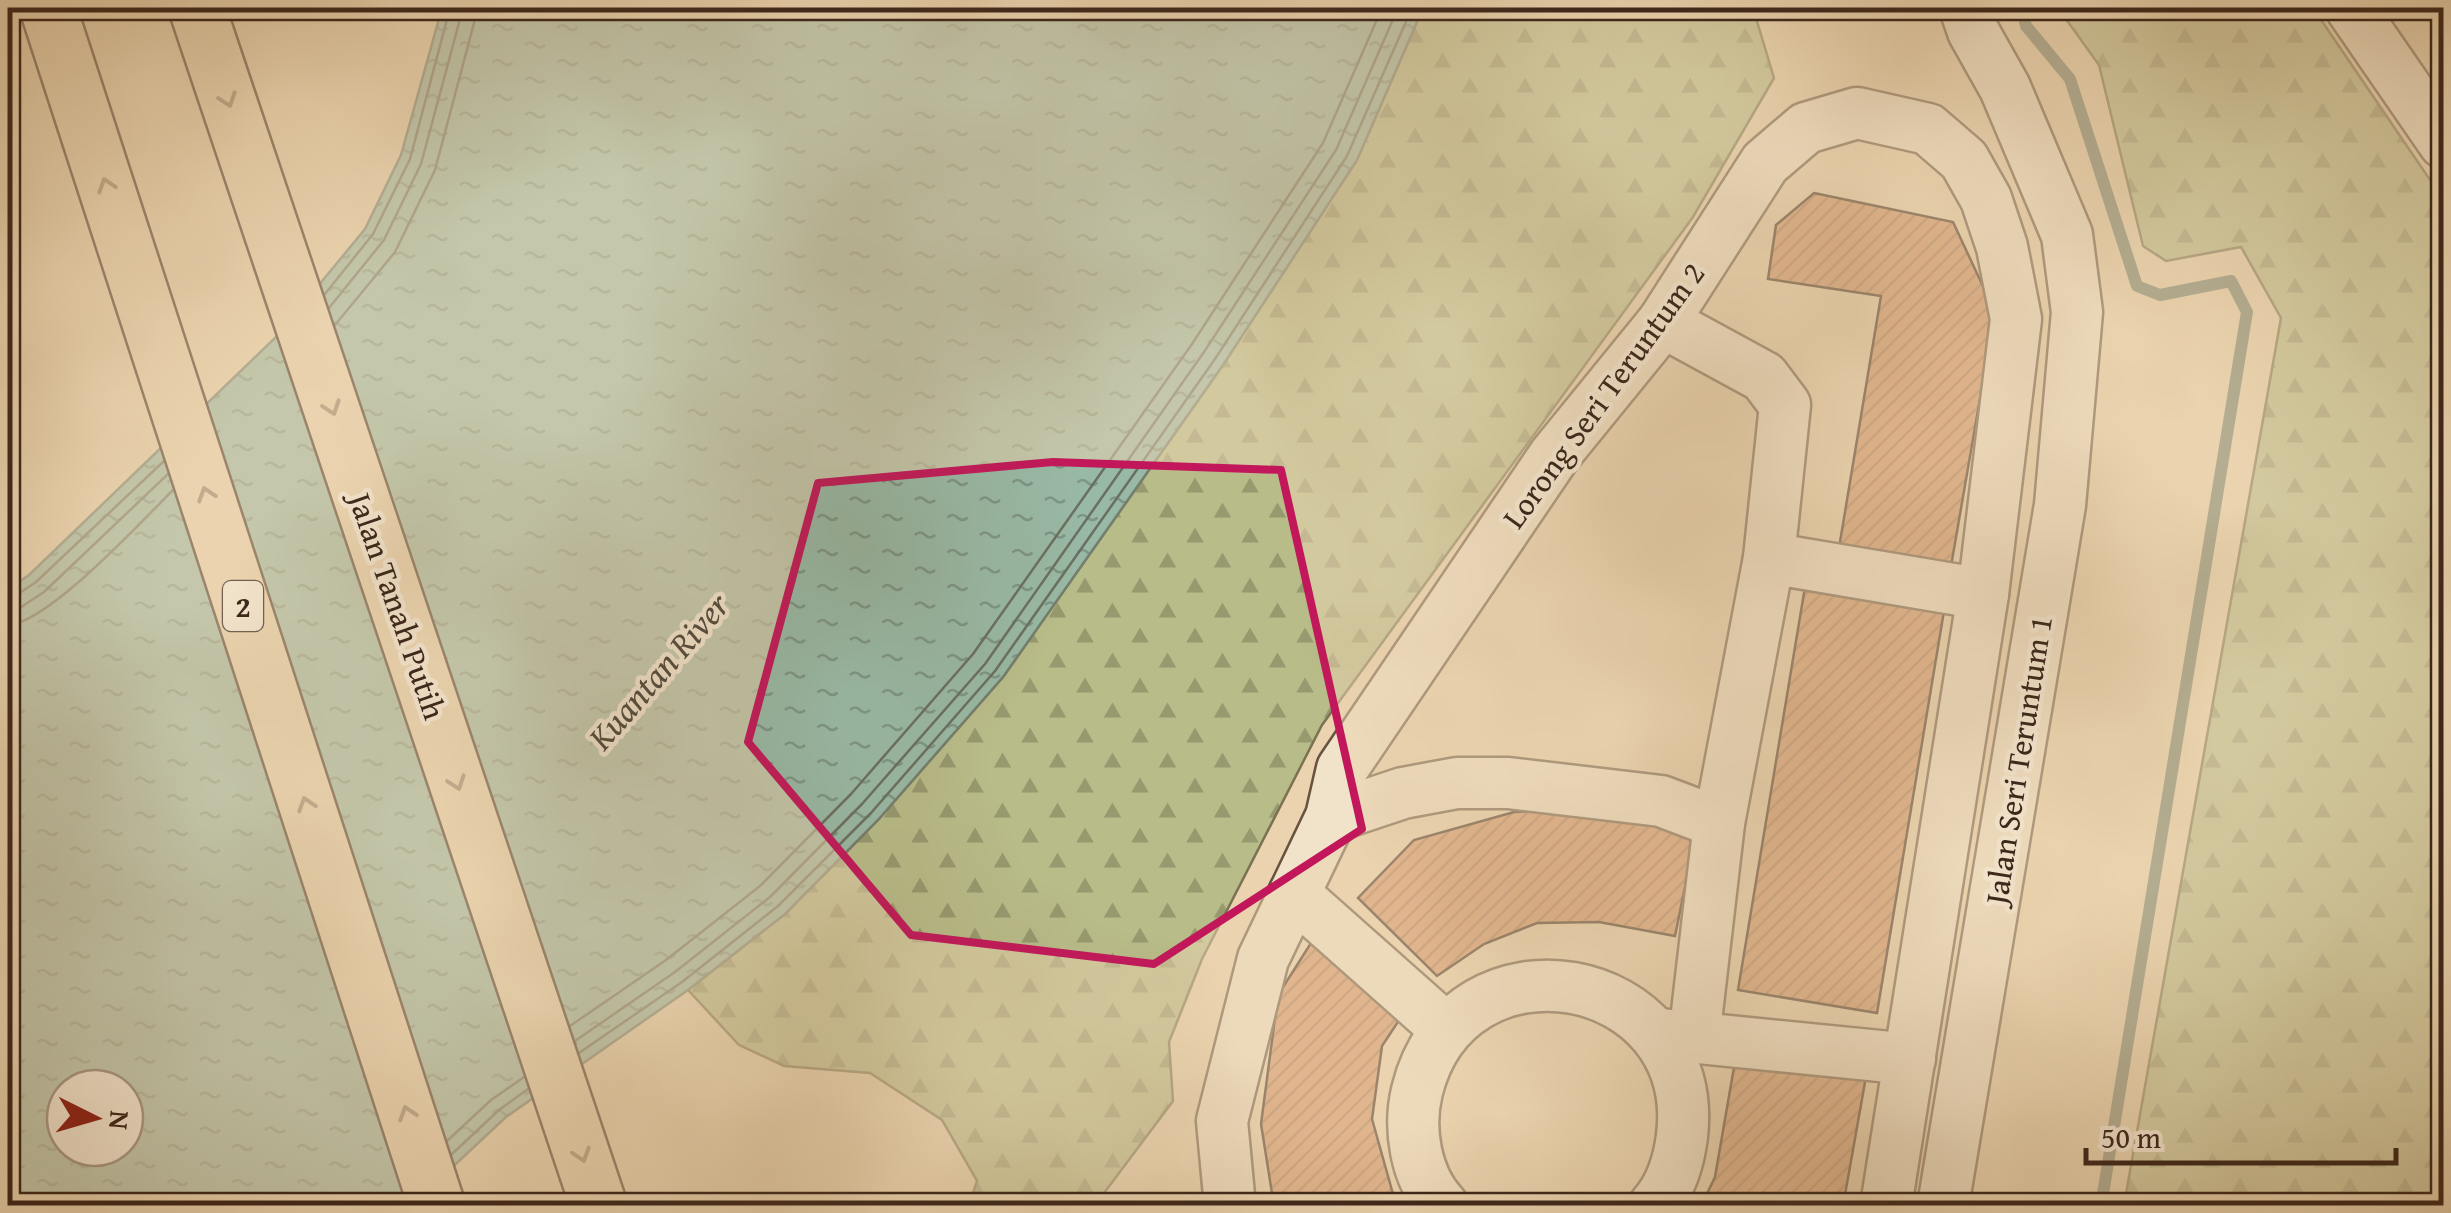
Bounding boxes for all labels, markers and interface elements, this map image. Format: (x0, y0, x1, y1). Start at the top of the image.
one-way arrow (217, 91, 237, 108)
one-way arrow (97, 178, 118, 195)
street label: Lorong Seri Teruntum 2 (1490, 252, 1716, 538)
one-way arrow (320, 399, 340, 416)
street label: Jalan Tanah Putih (336, 483, 459, 726)
one-way arrow (198, 487, 218, 504)
water label: Kuantan River (575, 580, 741, 762)
road number: 2 (223, 581, 263, 631)
street label: Jalan Seri Teruntum 1 (1971, 612, 2064, 912)
one-way arrow (446, 773, 466, 790)
one-way arrow (298, 796, 318, 813)
north arrow (45, 1068, 145, 1168)
scale bar (2086, 1103, 2396, 1165)
one-way arrow (398, 1105, 418, 1122)
text: N (99, 1109, 142, 1132)
text: 50 m (2101, 1115, 2161, 1159)
one-way arrow (570, 1145, 590, 1162)

